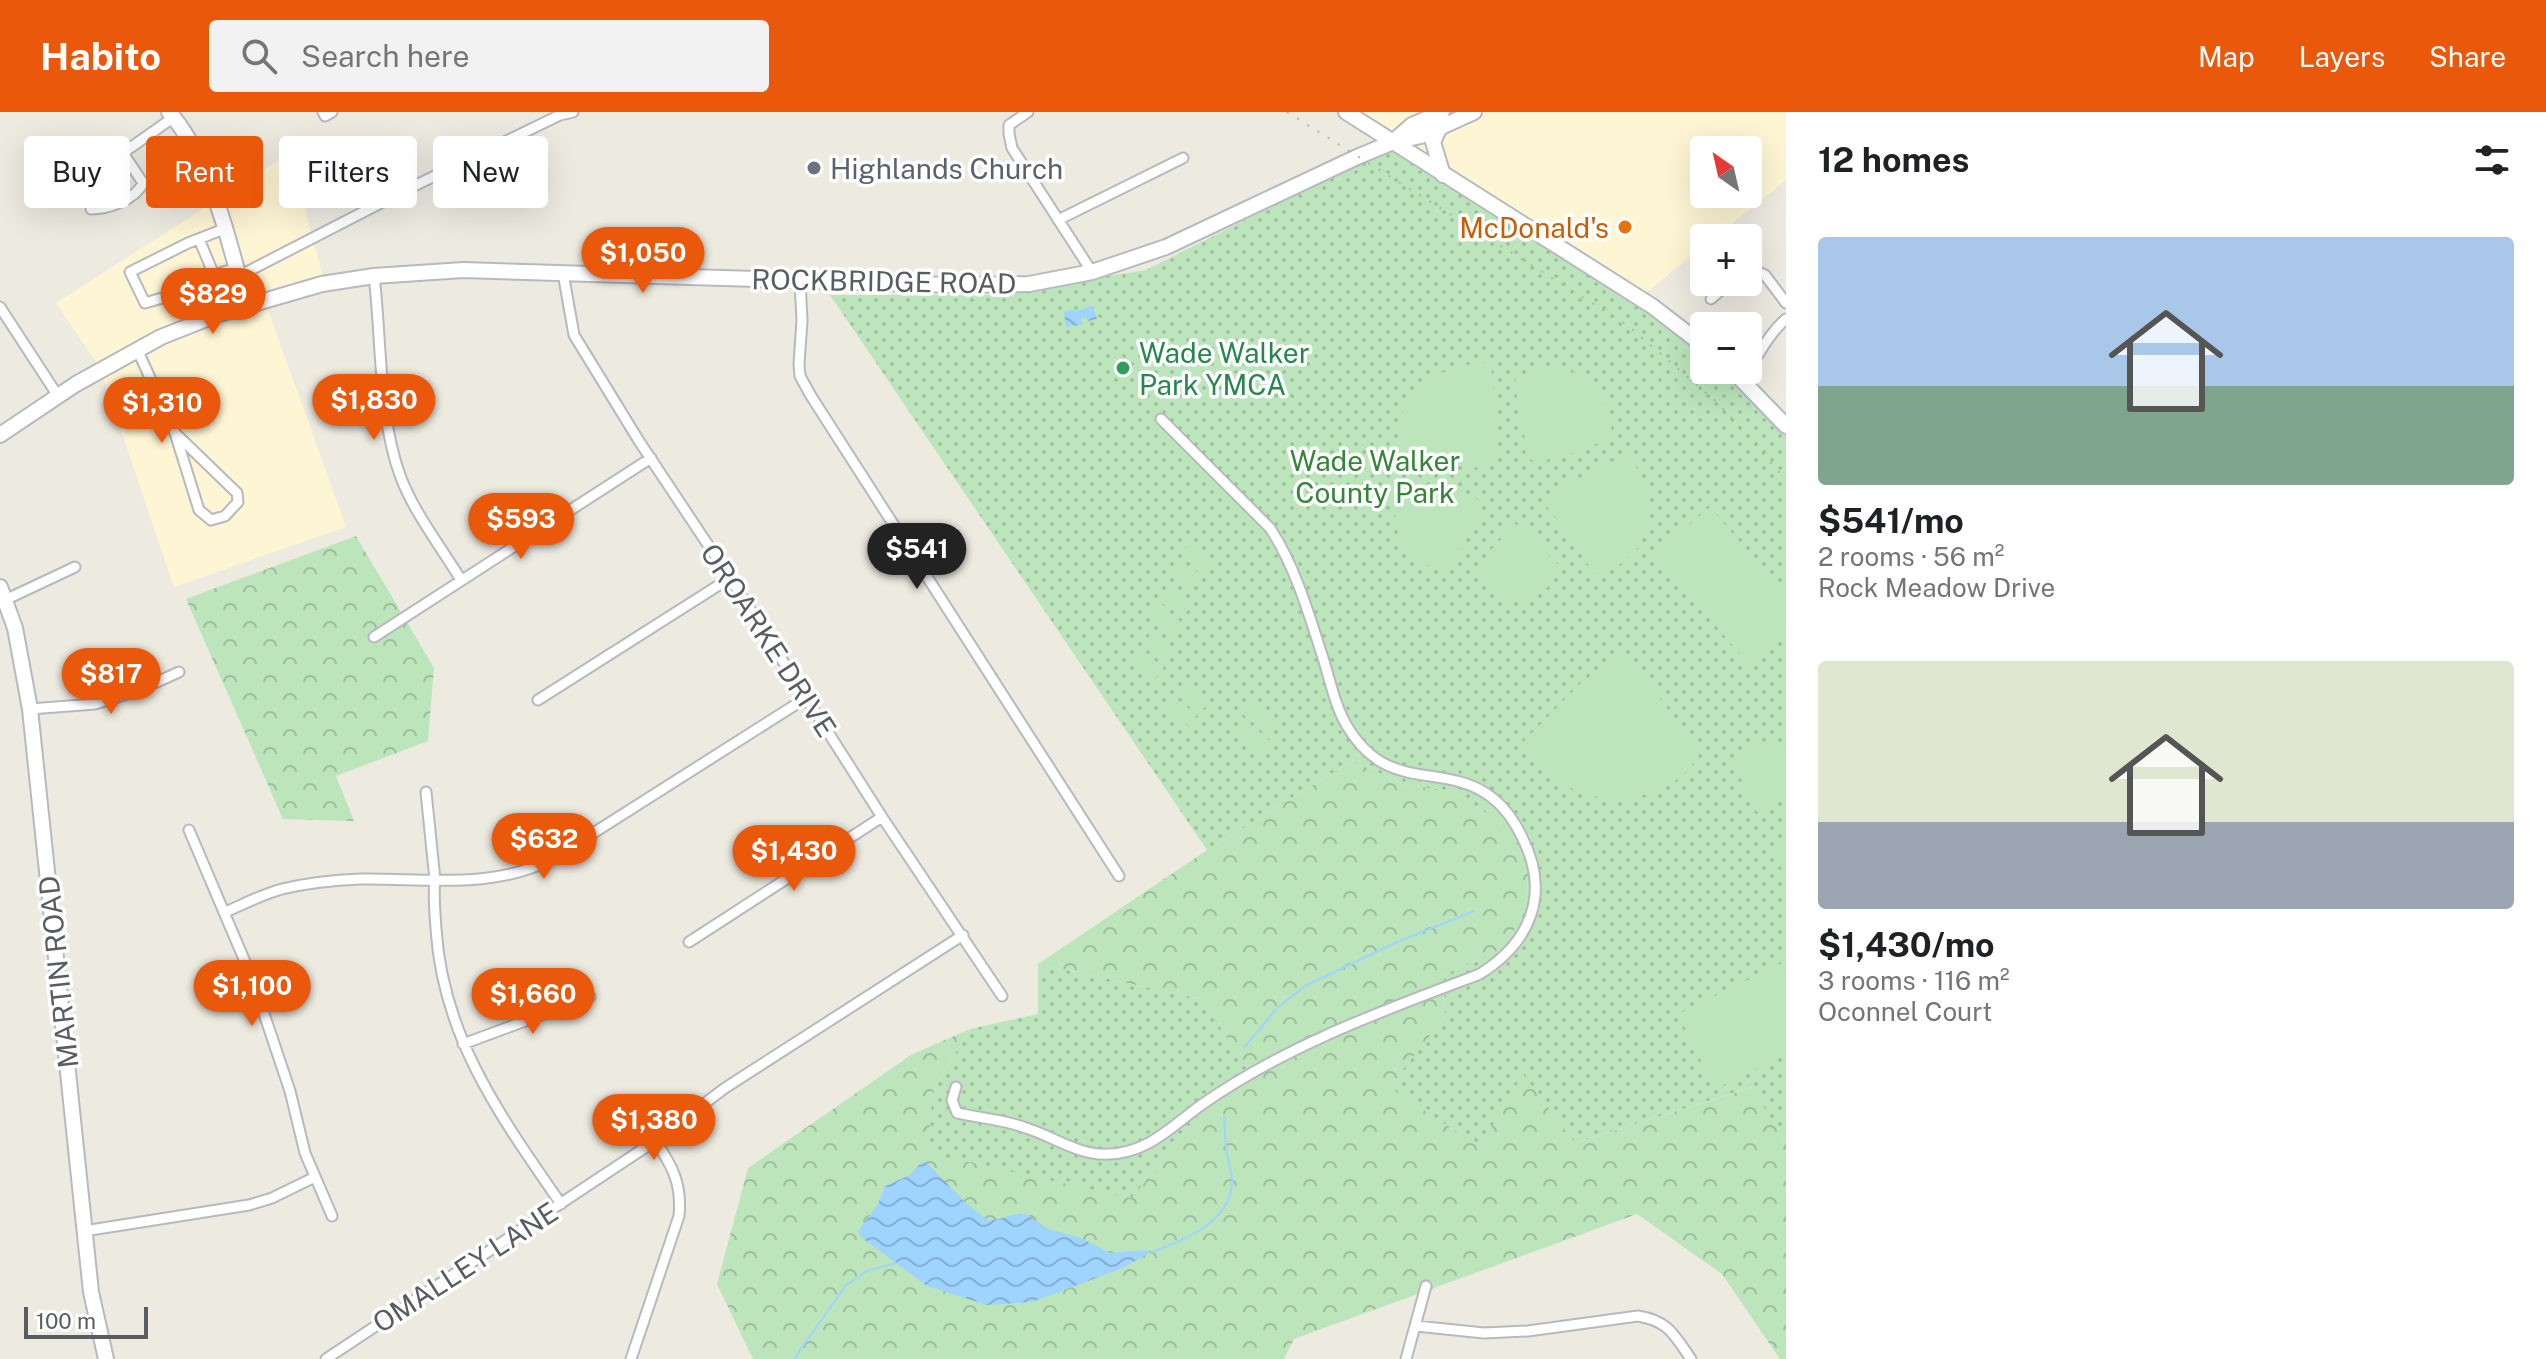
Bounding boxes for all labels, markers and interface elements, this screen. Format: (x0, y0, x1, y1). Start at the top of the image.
search box (209, 20, 769, 92)
text: Habito (40, 34, 161, 79)
icon: search (237, 34, 281, 78)
text: Search here (301, 38, 470, 74)
text: Map (2198, 40, 2255, 73)
text: Layers (2299, 40, 2385, 73)
text: Share (2429, 40, 2506, 73)
chip: Buy (24, 136, 130, 208)
chip: Rent (146, 136, 263, 208)
chip: Filters (279, 136, 417, 208)
chip: New (433, 136, 548, 208)
north arrow (1690, 136, 1762, 208)
map controls (1690, 136, 1762, 384)
icon: filters (2470, 138, 2514, 182)
text: 12 homes (1818, 140, 1969, 180)
place label: Highlands Church (830, 152, 1063, 185)
marker: Highlands Church (805, 159, 823, 177)
place label: McDonald's (1459, 211, 1609, 244)
marker: McDonald's (1616, 218, 1634, 236)
button: + (1690, 224, 1762, 296)
pin: $1,050 (578, 227, 708, 295)
text: $1,050 (599, 237, 687, 268)
street label: ROCKBRIDGE ROAD (751, 262, 1017, 300)
pin: $829 (166, 268, 260, 336)
text: $829 (179, 278, 247, 309)
icon: home (2094, 289, 2238, 433)
button: − (1690, 312, 1762, 384)
place label: Wade Walker Park YMCA (1139, 336, 1310, 401)
marker: Wade Walker Park YMCA (1114, 359, 1132, 377)
pin: $1,830 (309, 374, 439, 442)
pin: $1,310 (97, 377, 227, 445)
text: $1,830 (330, 384, 418, 415)
text: $1,310 (121, 387, 203, 418)
park label: Wade Walker County Park (1290, 444, 1460, 509)
pin: $593 (474, 493, 568, 561)
text: $541/mo (1818, 501, 1964, 541)
text: $593 (486, 503, 556, 534)
pin: $541 (870, 523, 964, 591)
text: $541 (885, 533, 949, 564)
street label: OROARKE DRIVE (694, 537, 844, 743)
text: 2 rooms · 56 m² (1818, 541, 2004, 572)
text: Rock Meadow Drive (1818, 572, 2055, 603)
pin: $817 (64, 648, 158, 716)
text: $817 (80, 658, 142, 689)
icon: home (2094, 713, 2238, 857)
pin: $632 (497, 813, 591, 881)
text: $632 (510, 823, 578, 854)
pin: $1,430 (729, 825, 859, 893)
text: $1,430 (751, 835, 837, 866)
street label: MARTIN ROAD (31, 874, 85, 1070)
text: $1,430/mo (1818, 925, 1995, 965)
pin: $1,100 (187, 960, 317, 1028)
text: 3 rooms · 116 m² (1818, 965, 2010, 996)
pin: $1,660 (468, 968, 598, 1036)
text: $1,100 (212, 970, 292, 1001)
text: $1,660 (490, 978, 576, 1009)
text: Oconnel Court (1818, 996, 1992, 1027)
pin: $1,380 (589, 1094, 719, 1162)
text: $1,380 (610, 1104, 698, 1135)
street label: OMALLEY LANE (366, 1195, 564, 1339)
scale bar (24, 1303, 148, 1339)
text: 100 m (36, 1308, 96, 1334)

